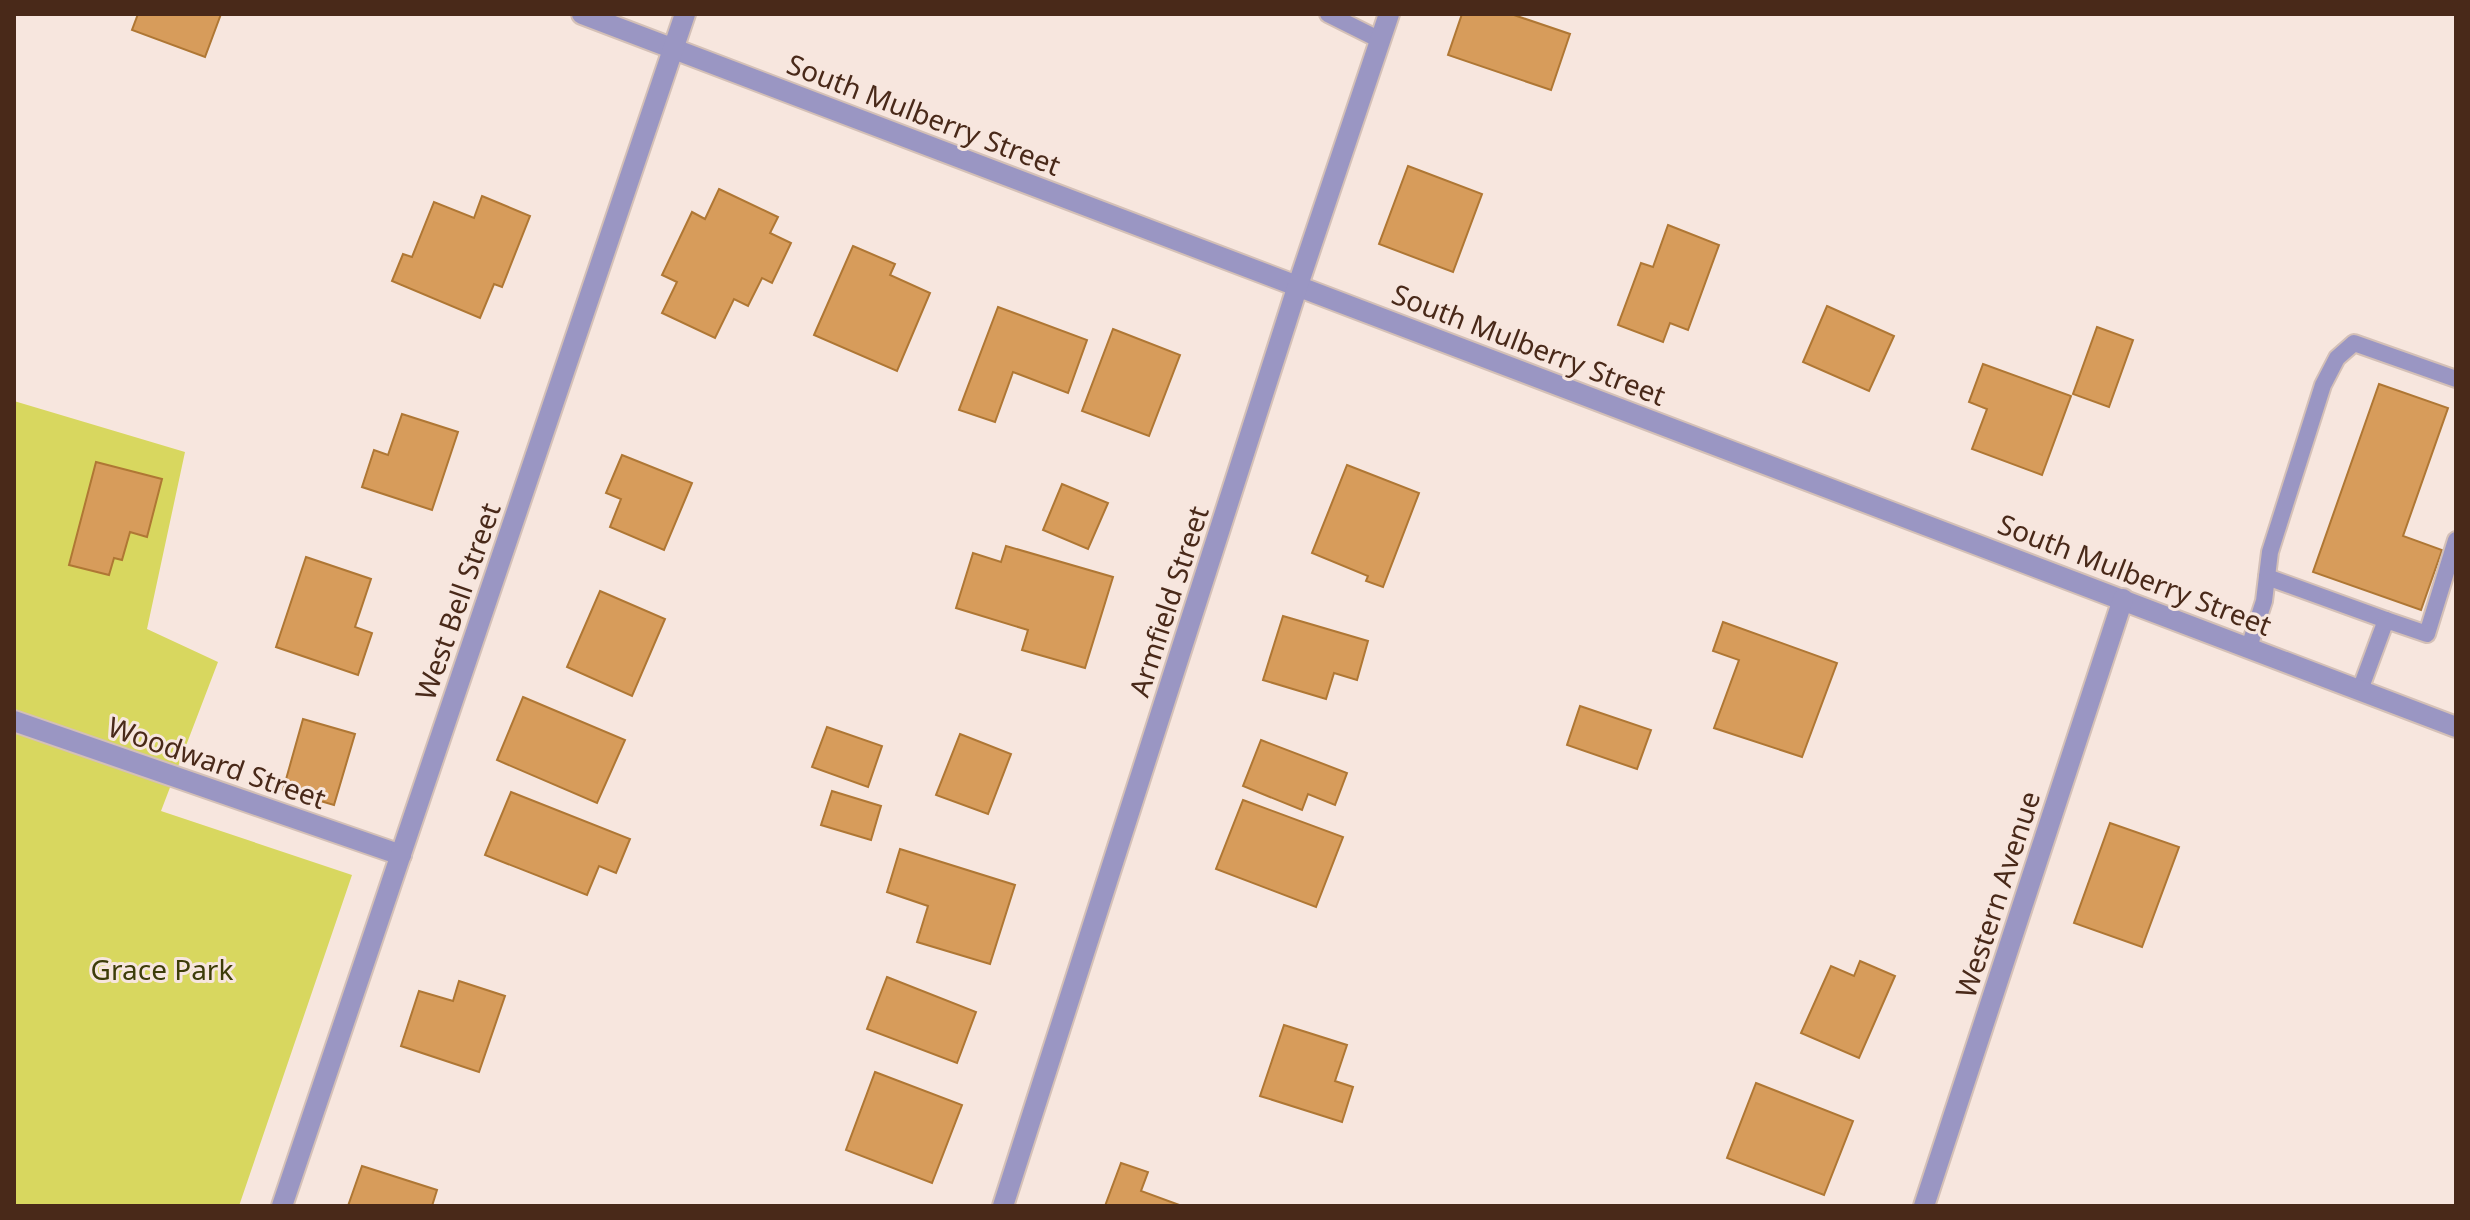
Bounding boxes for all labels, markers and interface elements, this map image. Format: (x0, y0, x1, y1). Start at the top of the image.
street label: South Mulberry Street (782, 44, 1066, 184)
street label: South Mulberry Street (1387, 274, 1671, 414)
street label: West Bell Street (406, 497, 508, 705)
street label: Armfield Street (1119, 501, 1217, 701)
street label: South Mulberry Street (1993, 504, 2277, 644)
street label: Woodward Street (103, 707, 331, 817)
street label: Western Avenue (1946, 786, 2048, 1002)
park label: Grace Park (91, 950, 233, 988)

